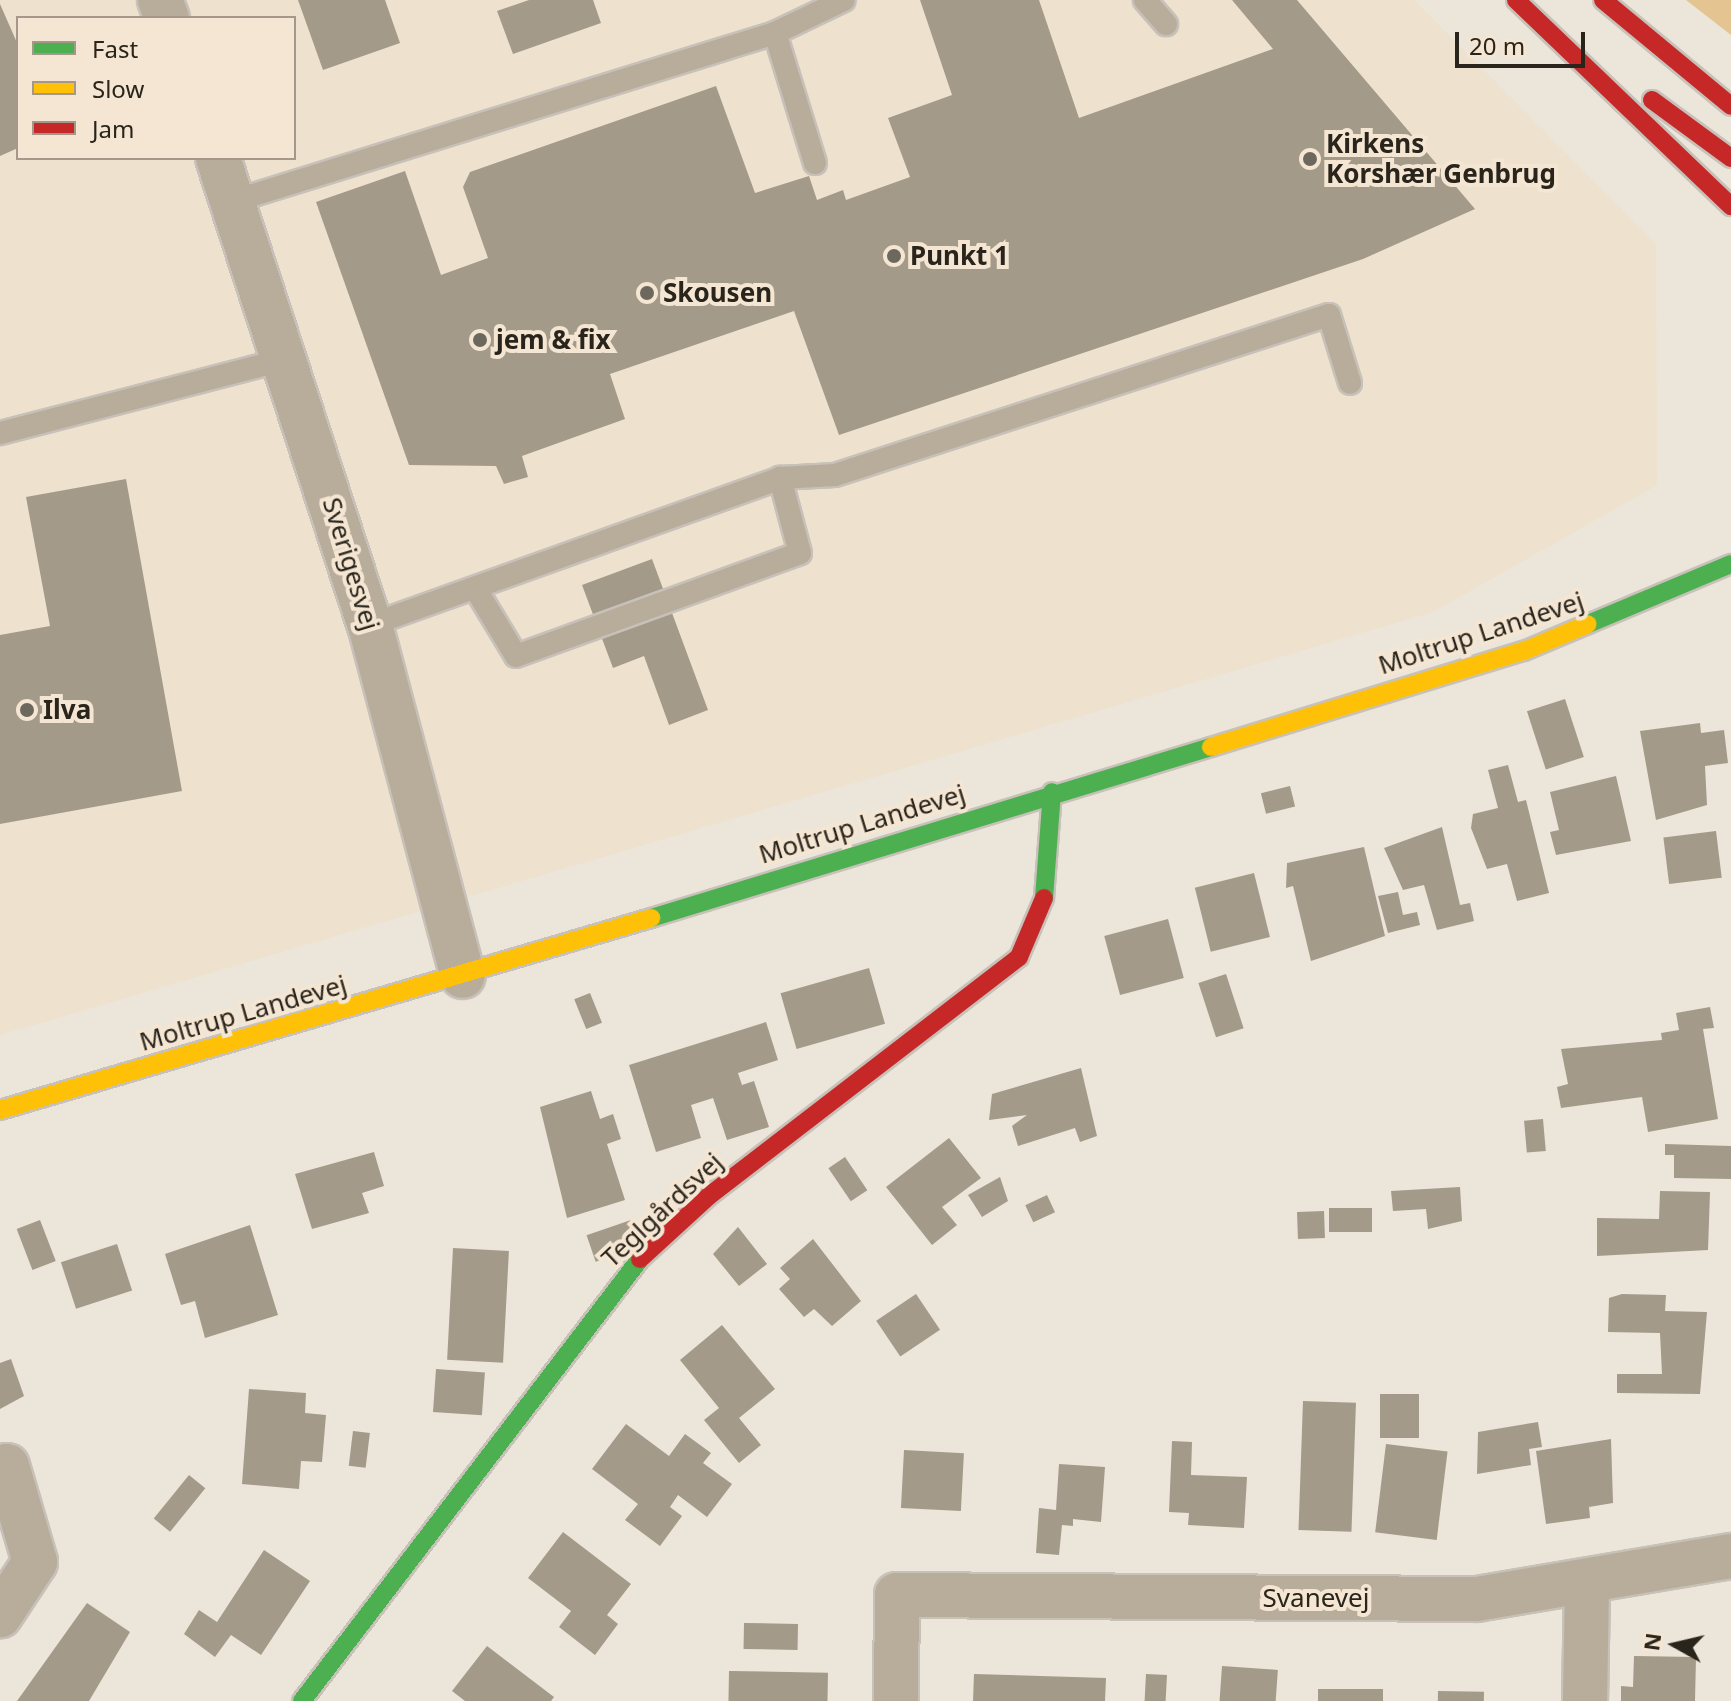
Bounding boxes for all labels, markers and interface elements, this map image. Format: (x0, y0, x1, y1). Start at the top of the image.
legend (16, 16, 296, 160)
scale bar (1459, 16, 1589, 66)
text: 20 m (1469, 29, 1525, 62)
text: Fast (92, 32, 138, 65)
text: Slow (92, 72, 144, 105)
text: Jam (92, 112, 134, 145)
place label: Kirkens Korshær Genbrug (1326, 128, 1556, 190)
marker: Kirkens Korshær Genbrug (1301, 150, 1319, 168)
place label: Punkt 1 (910, 240, 1009, 272)
marker: Punkt 1 (885, 247, 903, 265)
place label: Skousen (663, 277, 772, 309)
marker: Skousen (638, 284, 656, 302)
place label: jem & fix (496, 324, 610, 356)
marker: jem & fix (471, 331, 489, 349)
street label: Sverigesvej (316, 494, 386, 634)
street label: Moltrup Landevej (1374, 585, 1588, 681)
place label: Ilva (43, 694, 91, 726)
marker: Ilva (18, 701, 36, 719)
street label: Moltrup Landevej (755, 778, 969, 870)
street label: Moltrup Landevej (136, 969, 350, 1057)
street label: Teglgårdsvej (595, 1146, 729, 1274)
street label: Svanevej (1263, 1582, 1369, 1614)
north arrow (1635, 1605, 1715, 1685)
text: N (1635, 1631, 1667, 1653)

